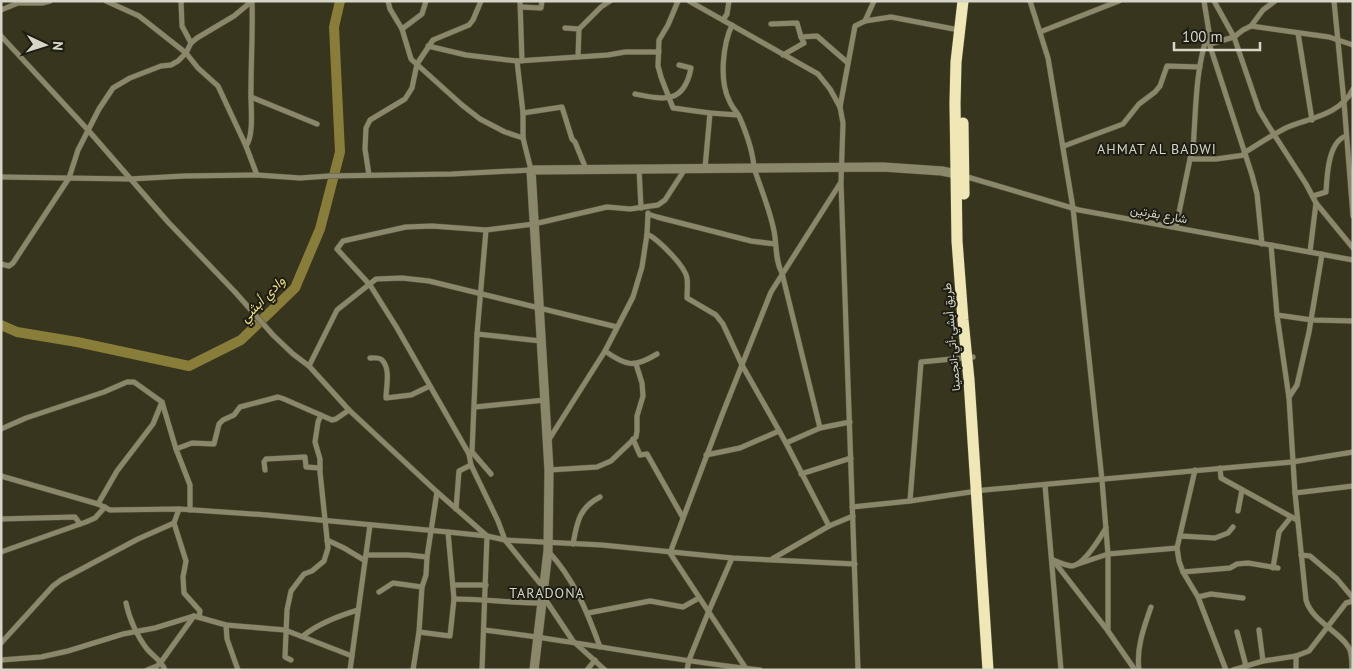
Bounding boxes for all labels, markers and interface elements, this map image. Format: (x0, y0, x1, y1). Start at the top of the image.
north arrow (20, 20, 70, 70)
scale bar (1174, 20, 1260, 52)
text: 100 m (1182, 27, 1223, 46)
text: N (49, 41, 67, 51)
district label: AHMAT AL BADWI (1097, 140, 1217, 158)
street label: شارع بقرتين (1129, 202, 1189, 228)
water label: وادي أبشي (235, 271, 291, 328)
street label: طريق أبشي-أتي-انجمينا (939, 282, 966, 392)
district label: TARADONA (509, 584, 585, 602)

